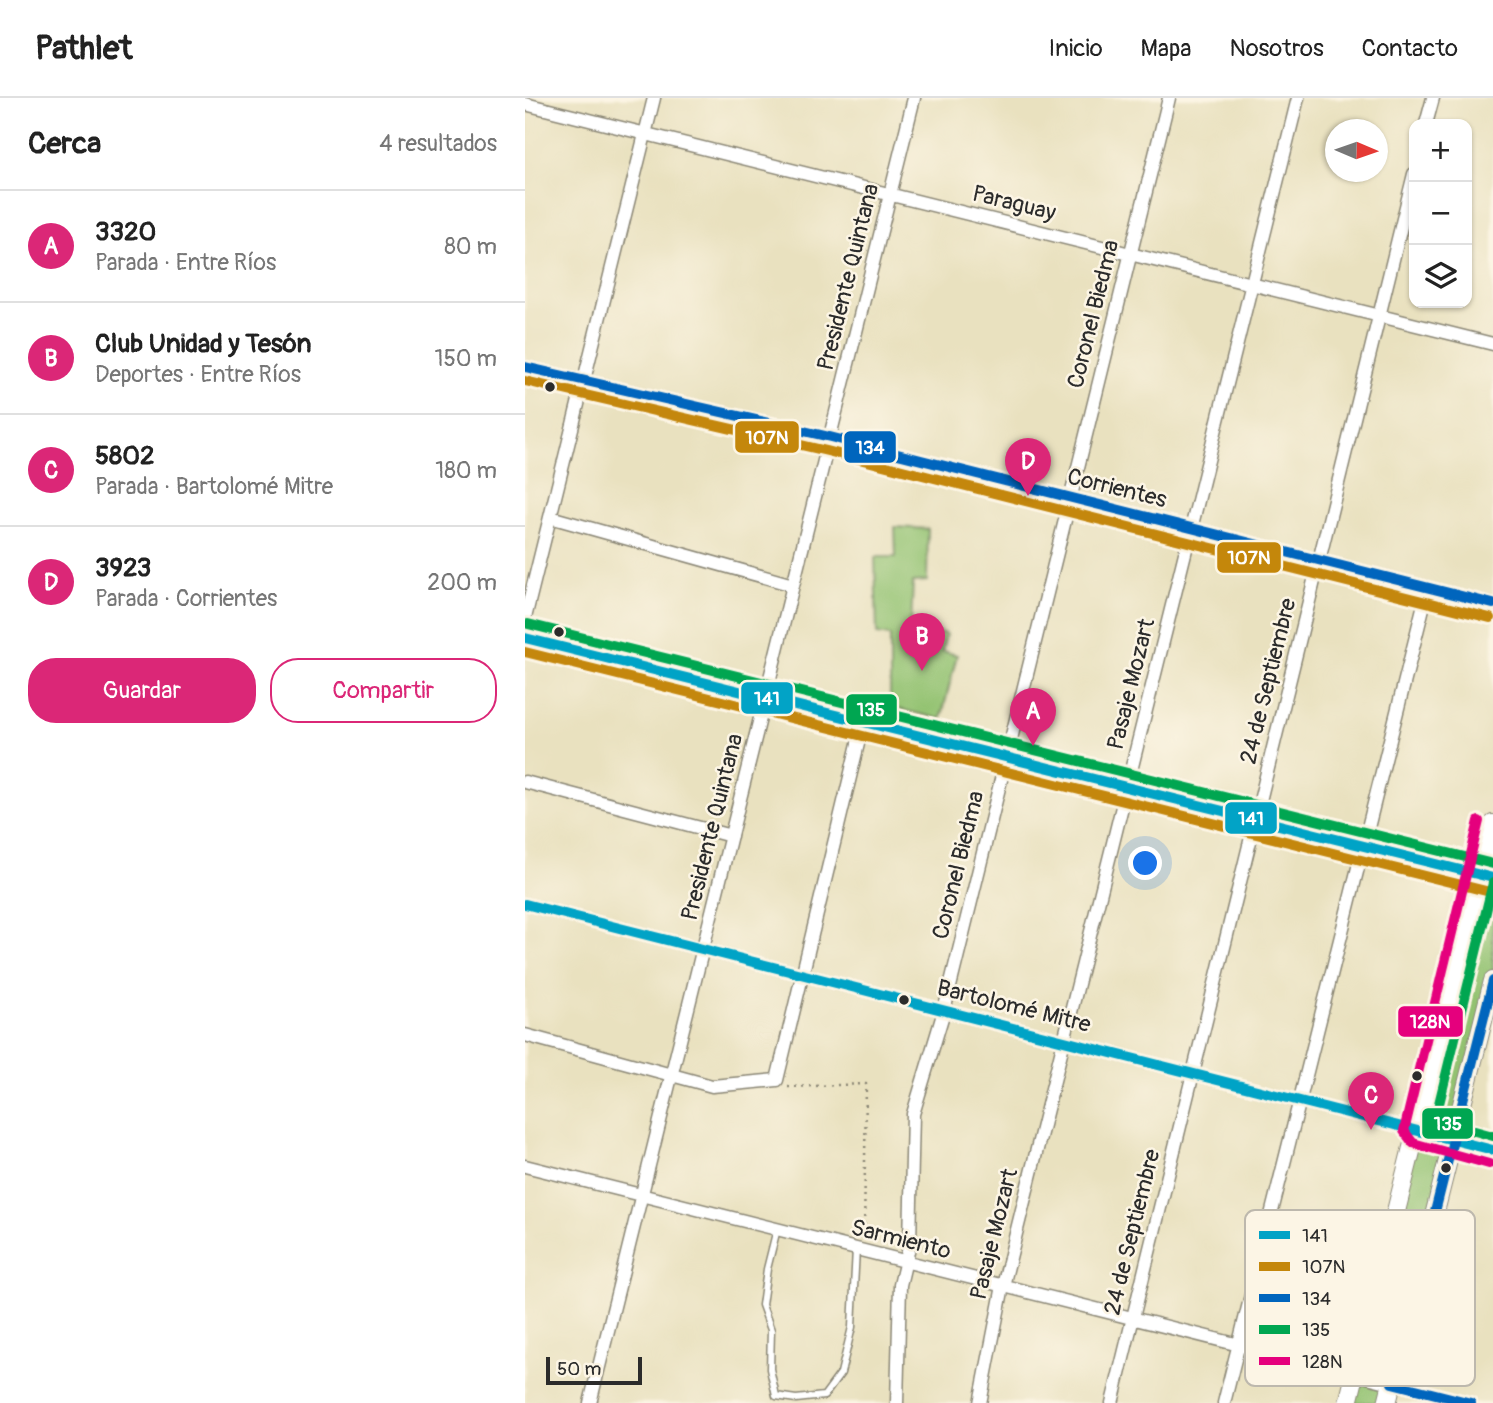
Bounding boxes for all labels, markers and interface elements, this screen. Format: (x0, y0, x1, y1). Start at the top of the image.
text: Pathlet (35, 28, 132, 69)
text: Inicio (1049, 34, 1103, 63)
text: Mapa (1141, 34, 1192, 63)
text: Nosotros (1230, 34, 1324, 63)
text: Contacto (1362, 34, 1458, 63)
north arrow (1325, 119, 1388, 182)
map controls (1409, 119, 1472, 308)
button: + (1409, 119, 1472, 182)
text: Cerca (28, 125, 101, 162)
text: 4 resultados (379, 129, 497, 158)
street label: Paraguay (969, 179, 1059, 227)
street label: Presidente Quintana (811, 180, 885, 374)
button: − (1409, 182, 1472, 245)
text: 3320 (95, 216, 156, 248)
text: A (44, 232, 58, 261)
text: 80 m (444, 232, 497, 261)
street label: Coronel Biedma (1061, 237, 1125, 391)
button: layers (1409, 245, 1472, 308)
text: Parada · Entre Ríos (95, 248, 276, 277)
text: Club Unidad y Tesón (95, 328, 311, 360)
text: B (44, 344, 58, 373)
text: 150 m (434, 344, 497, 373)
text: Deportes · Entre Ríos (95, 360, 301, 389)
unlabelled marker (543, 380, 557, 394)
line badge: 107N (734, 420, 800, 454)
text: 107N (745, 426, 789, 450)
line badge: 134 (843, 430, 897, 464)
text: 134 (855, 436, 885, 460)
pin: D (1005, 438, 1051, 496)
text: 5802 (95, 440, 155, 472)
text: C (44, 456, 58, 485)
text: 180 m (435, 456, 497, 485)
street label: Corrientes (1064, 462, 1170, 514)
text: Parada · Bartolomé Mitre (95, 472, 333, 501)
line badge: 107N (1216, 541, 1282, 574)
text: 107N (1227, 546, 1271, 570)
text: 3923 (95, 552, 151, 584)
text: D (44, 568, 58, 597)
text: 200 m (427, 568, 497, 597)
text: Parada · Corrientes (95, 584, 277, 613)
street label: 24 de Septiembre (1233, 594, 1303, 767)
pin: B (899, 613, 945, 671)
street label: Pasaje Mozart (1101, 615, 1161, 753)
unlabelled marker (552, 625, 566, 639)
button: Guardar (28, 658, 256, 723)
button: Compartir (270, 658, 497, 723)
line badge: 141 (740, 681, 794, 715)
text: 141 (754, 687, 780, 711)
pin: A (1010, 688, 1056, 746)
line badge: 135 (845, 693, 898, 726)
text: 135 (857, 698, 885, 722)
street label: Presidente Quintana (675, 730, 749, 924)
street label: Coronel Biedma (926, 788, 990, 942)
line badge: 141 (1224, 801, 1278, 835)
text: 141 (1238, 807, 1264, 831)
your location (1128, 846, 1162, 880)
street label: Bartolomé Mitre (934, 973, 1094, 1039)
unlabelled marker (897, 993, 911, 1007)
line badge: 128N (1397, 1005, 1464, 1038)
text: 128N (1410, 1010, 1450, 1034)
unlabelled marker (1410, 1069, 1424, 1083)
pin: C (1348, 1072, 1394, 1130)
line badge: 135 (1421, 1107, 1474, 1140)
text: 135 (1434, 1112, 1462, 1136)
street label: 24 de Septiembre (1097, 1145, 1167, 1318)
unlabelled marker (1439, 1161, 1453, 1175)
street label: Pasaje Mozart (964, 1165, 1024, 1303)
legend (1245, 1210, 1475, 1386)
street label: Sarmiento (848, 1213, 954, 1265)
text: 141 (1302, 1224, 1328, 1248)
text: 107N (1302, 1255, 1345, 1279)
text: 134 (1302, 1287, 1331, 1311)
text: 135 (1302, 1318, 1330, 1342)
text: 128N (1302, 1350, 1342, 1374)
scale bar (546, 1354, 642, 1386)
text: 50 m (557, 1357, 601, 1381)

